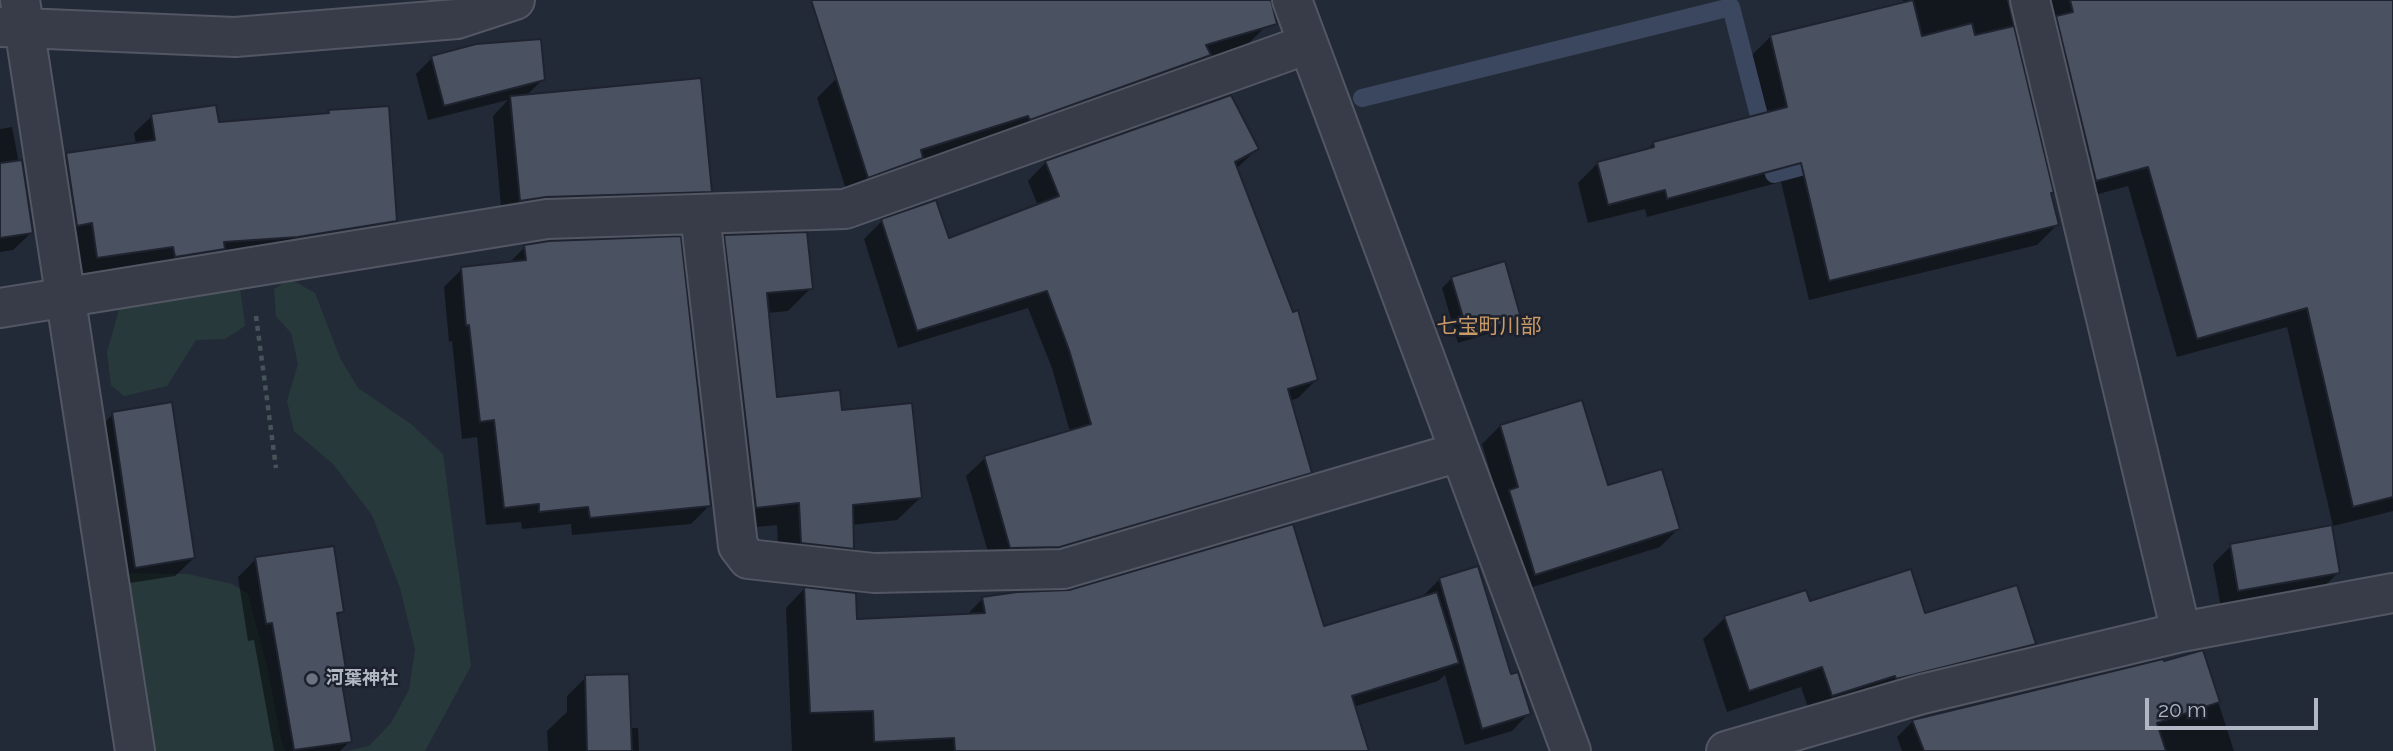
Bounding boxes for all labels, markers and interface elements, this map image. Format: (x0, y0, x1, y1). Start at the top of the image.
district label: 七宝町川部 (1437, 314, 1541, 340)
place label: 河葉神社 (326, 668, 398, 690)
marker: 河葉神社 (304, 671, 320, 687)
scale bar (2148, 684, 2321, 728)
text: 20 m (2158, 697, 2206, 722)

